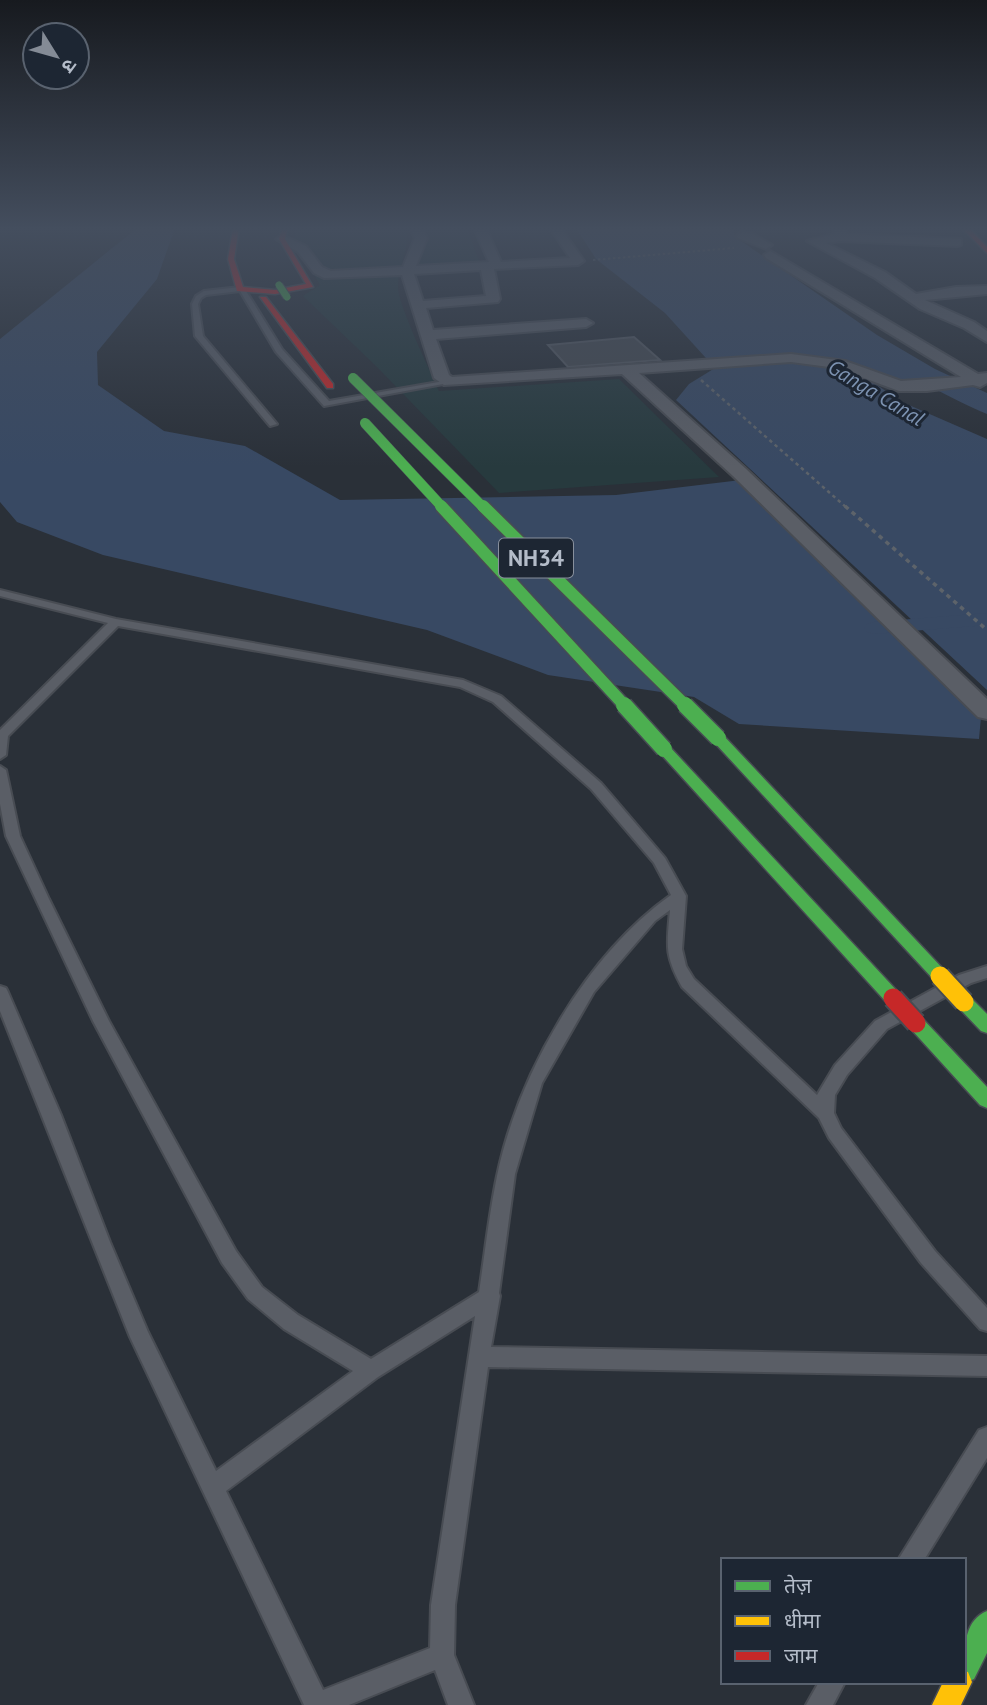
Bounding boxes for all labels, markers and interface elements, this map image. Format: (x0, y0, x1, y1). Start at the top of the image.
north arrow (21, 21, 91, 91)
text: उ (56, 55, 83, 79)
water label: Ganga Canal (823, 353, 930, 432)
road number: NH34 (499, 538, 573, 578)
legend (721, 1558, 966, 1684)
text: तेज़ (784, 1572, 812, 1599)
text: धीमा (784, 1607, 821, 1634)
text: जाम (784, 1642, 818, 1669)

